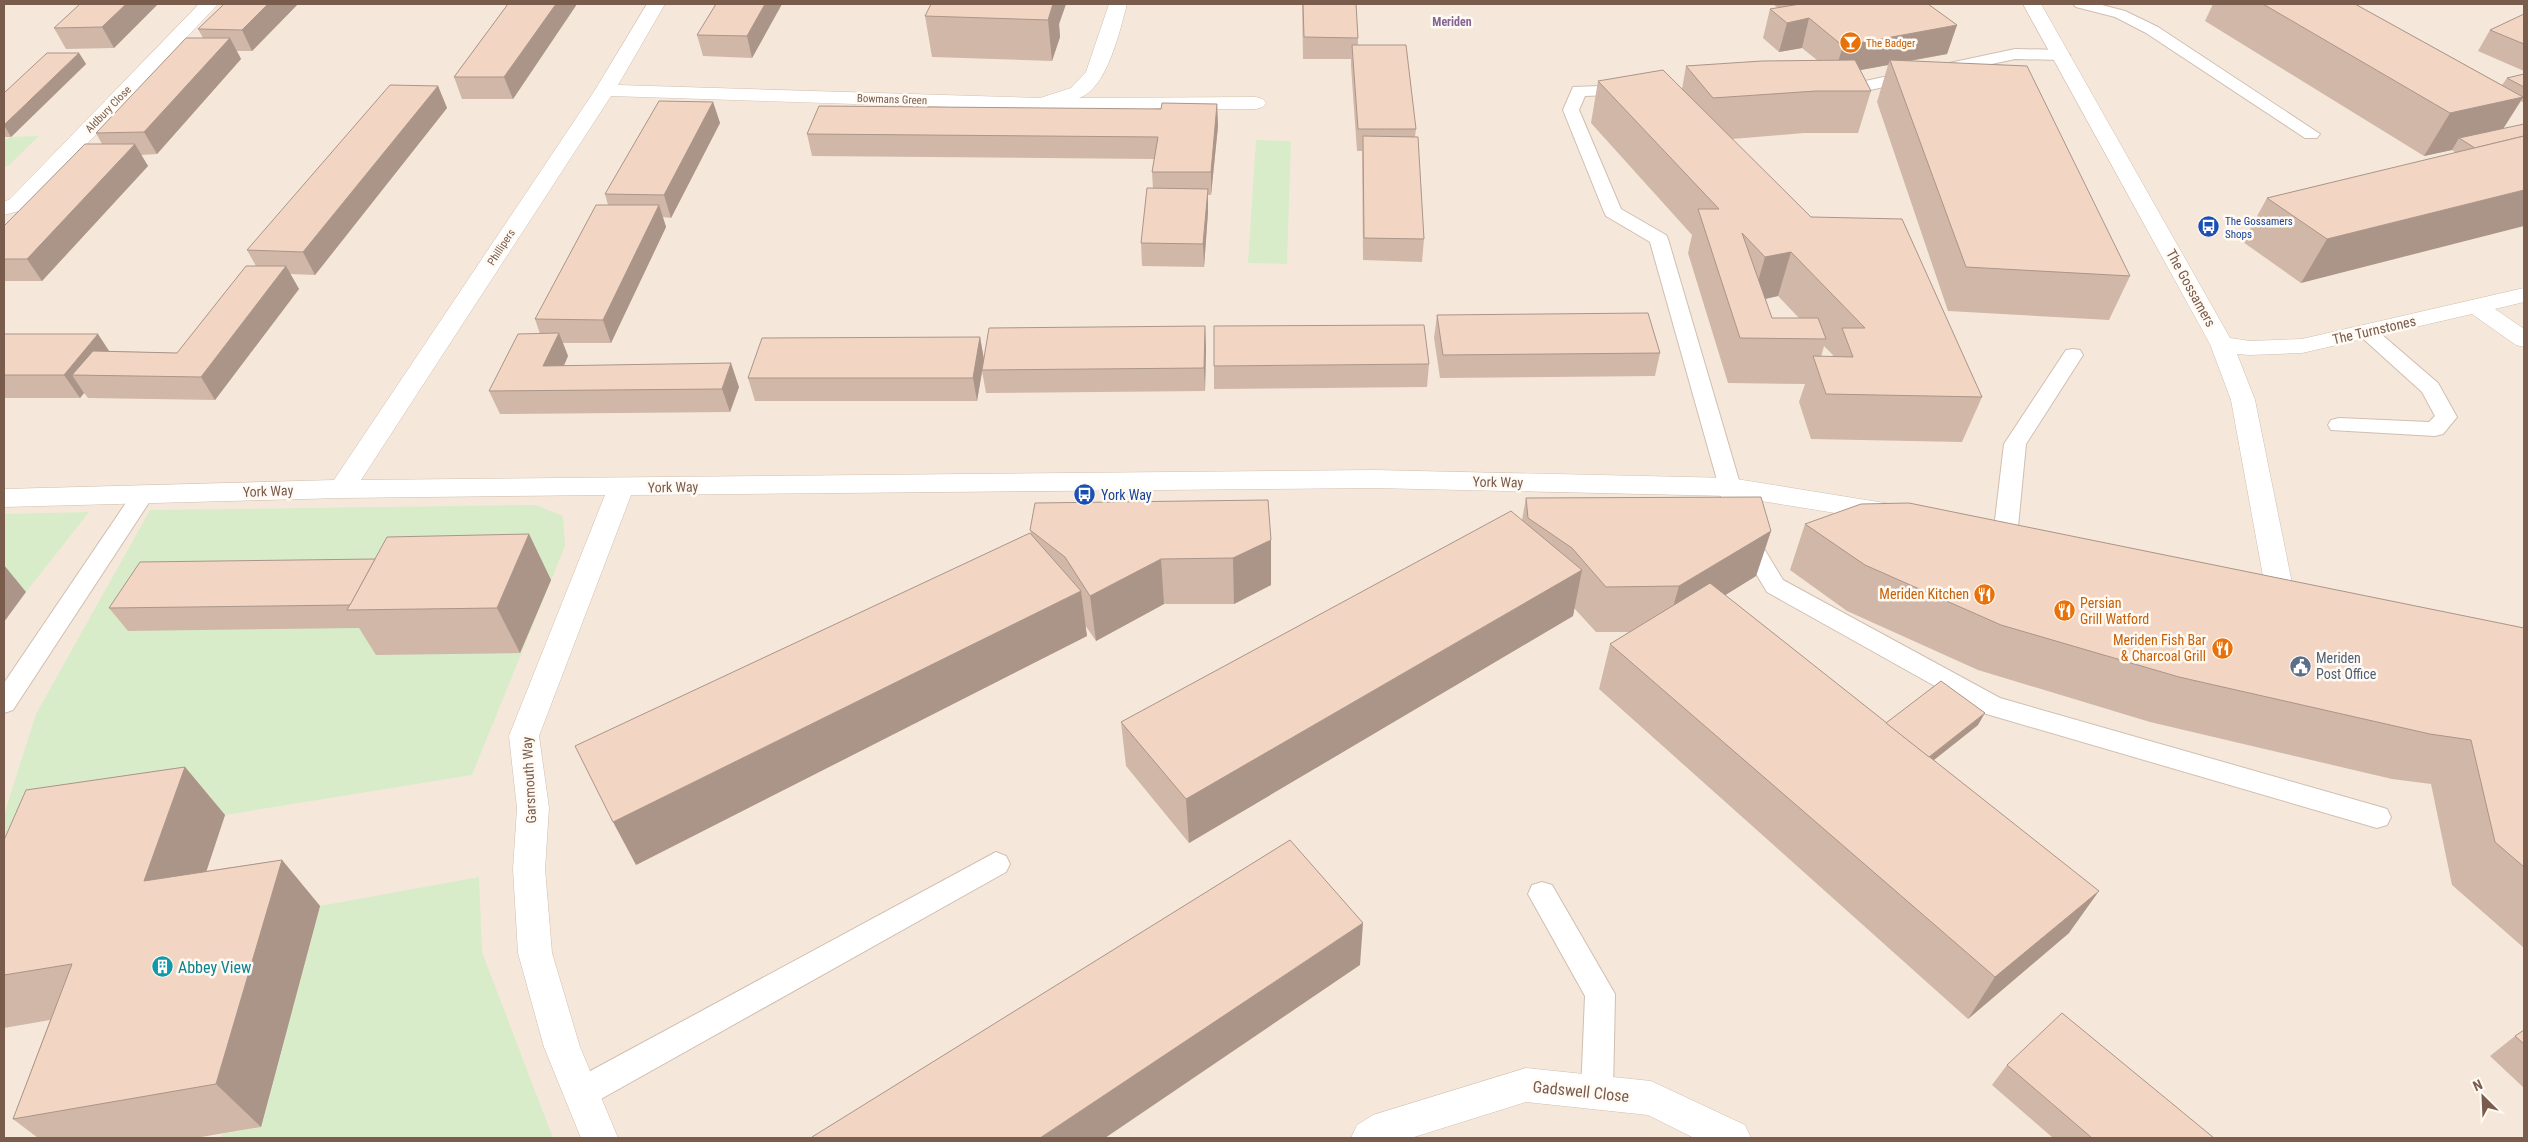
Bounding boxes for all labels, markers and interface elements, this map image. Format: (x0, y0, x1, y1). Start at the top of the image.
district label: Meriden (1432, 15, 1472, 29)
bar icon: The Badger (1838, 31, 1862, 55)
place label: The Badger (1866, 37, 1916, 50)
street label: Aldbury Close (83, 83, 134, 135)
street label: Bowmans Green (857, 92, 927, 107)
bus stop icon: The Gossamers Shops (2197, 215, 2221, 239)
place label: The Gossamers Shops (2225, 215, 2293, 241)
street label: Phillipers (485, 227, 518, 268)
street label: The Gossamers (2163, 246, 2219, 330)
street label: The Turnstones (2331, 313, 2417, 347)
street label: York Way (1473, 474, 1524, 490)
street label: York Way (648, 479, 699, 495)
street label: York Way (242, 482, 294, 500)
bus stop icon: York Way (1073, 483, 1097, 507)
place label: York Way (1101, 487, 1152, 503)
restaurant icon: Meriden Kitchen (1973, 582, 1997, 606)
place label: Meriden Kitchen (1879, 586, 1969, 602)
place label: Persian Grill Watford (2080, 595, 2149, 627)
restaurant icon: Persian Grill Watford (2052, 599, 2076, 623)
place label: Meriden Fish Bar & Charcoal Grill (2113, 632, 2206, 664)
restaurant icon: Meriden Fish Bar & Charcoal Grill (2210, 636, 2234, 660)
place label: Meriden Post Office (2316, 650, 2377, 682)
public building icon: Meriden Post Office (2288, 654, 2312, 678)
street label: Garsmouth Way (519, 736, 539, 824)
building icon: Abbey View (150, 955, 174, 979)
place label: Abbey View (178, 958, 251, 977)
north arrow (2458, 1072, 2508, 1122)
text: N (2471, 1076, 2485, 1094)
street label: Gadswell Close (1532, 1077, 1630, 1106)

